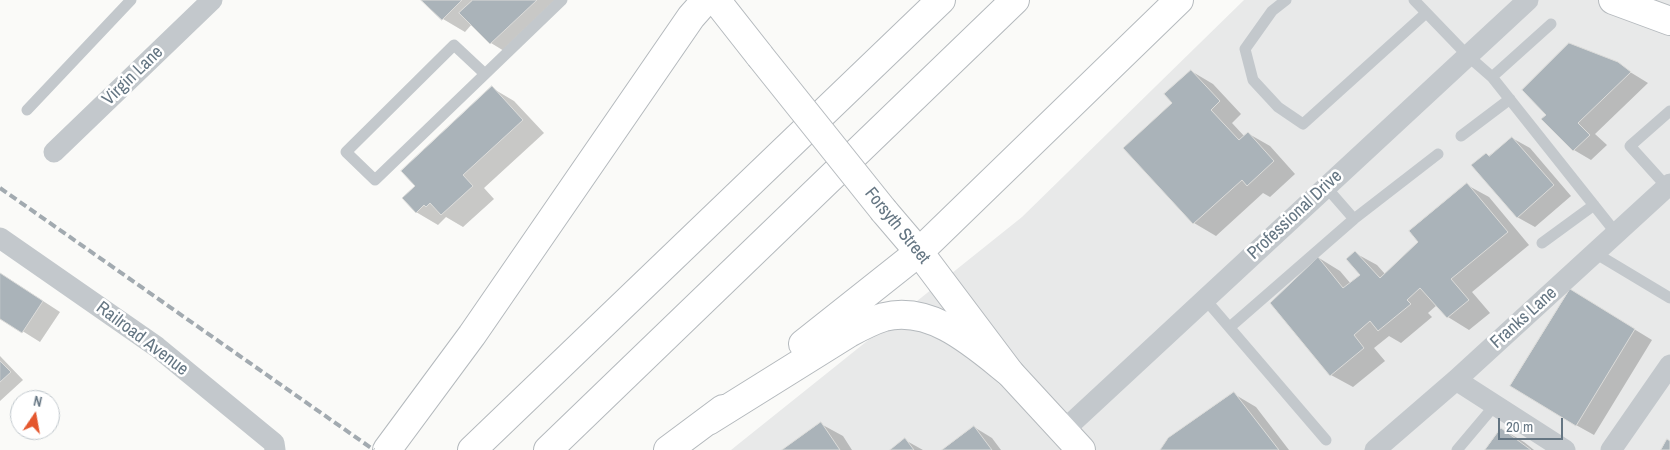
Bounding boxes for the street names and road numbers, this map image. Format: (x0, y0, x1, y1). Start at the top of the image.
street label: Virgin Lane (98, 42, 168, 110)
street label: Professional Drive (1243, 166, 1347, 264)
street label: Forsyth Street (860, 183, 934, 269)
street label: Franks Lane (1486, 283, 1562, 353)
street label: Railroad Avenue (92, 297, 192, 381)

